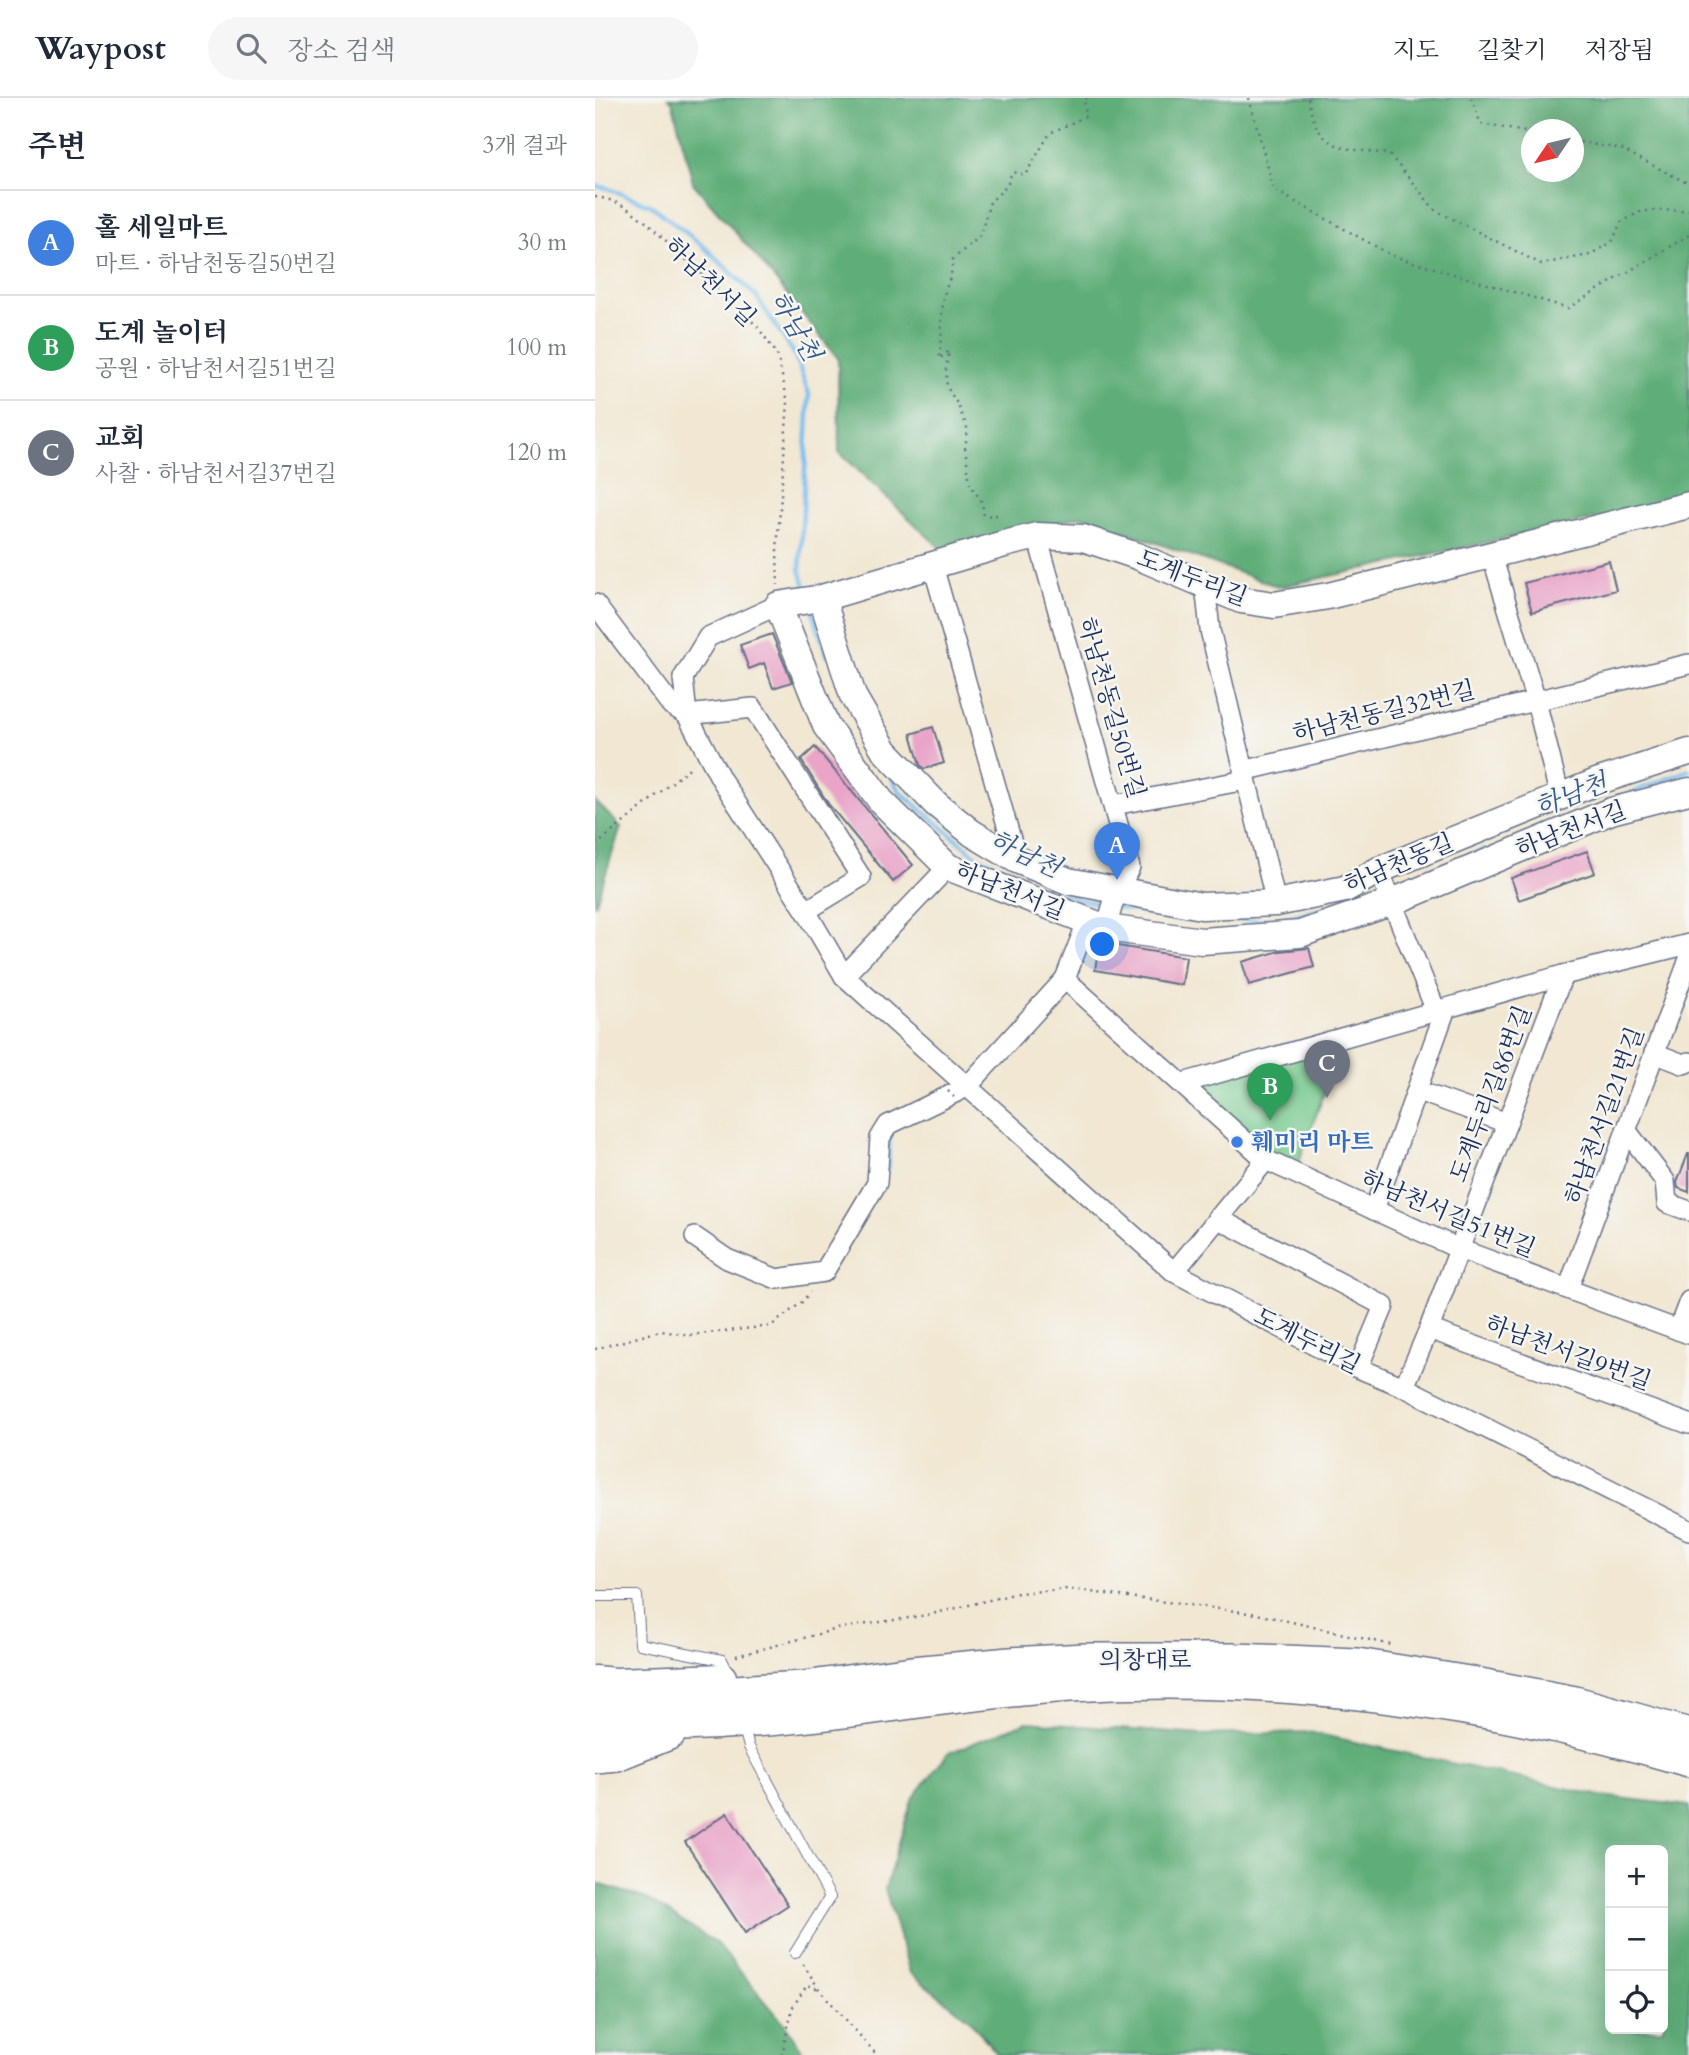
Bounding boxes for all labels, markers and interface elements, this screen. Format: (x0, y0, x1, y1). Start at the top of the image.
search box (208, 17, 698, 80)
text: Waypost (35, 26, 166, 71)
icon: search (232, 29, 270, 67)
text: 장소 검색 (288, 33, 395, 68)
text: 지도 (1393, 34, 1439, 67)
text: 길찾기 (1477, 34, 1546, 67)
text: 저장됨 (1584, 34, 1654, 67)
north arrow (1521, 119, 1584, 182)
text: 주변 (28, 126, 86, 167)
text: 3개 결과 (482, 130, 567, 161)
text: 홀 세일마트 (95, 210, 228, 245)
text: A (42, 227, 60, 258)
text: 30 m (518, 227, 567, 258)
street label: 하남천서길 (657, 230, 763, 334)
text: 마트 · 하남천동길50번길 (95, 248, 337, 279)
water label: 하남천 (761, 285, 830, 369)
text: 도계 놀이터 (95, 315, 228, 350)
text: B (43, 332, 59, 363)
text: 100 m (506, 332, 567, 363)
text: 공원 · 하남천서길51번길 (95, 353, 337, 384)
text: 교회 (95, 420, 145, 455)
text: C (42, 437, 60, 468)
text: 120 m (506, 437, 567, 468)
text: 사찰 · 하남천서길37번길 (95, 458, 337, 489)
street label: 도계두리길 (1132, 542, 1252, 614)
street label: 하남천동길50번길 (1069, 614, 1153, 802)
street label: 하남천동길32번길 (1289, 673, 1479, 751)
water label: 하남천 (1530, 764, 1614, 825)
street label: 하남천서길 (1511, 794, 1631, 866)
water label: 하남천 (983, 822, 1068, 887)
pin: A (1094, 822, 1140, 880)
street label: 하남천동길 (1339, 826, 1459, 902)
street label: 하남천서길 (950, 854, 1070, 928)
your location (1085, 927, 1119, 961)
street label: 도계두리길86번길 (1442, 1001, 1540, 1187)
street label: 하남천서길21번길 (1558, 1023, 1652, 1209)
pin: C (1304, 1040, 1350, 1098)
pin: B (1247, 1063, 1293, 1121)
place label: 훼미리 마트 (1251, 1126, 1373, 1159)
marker: 훼미리 마트 (1229, 1134, 1245, 1150)
street label: 하남천서길51번길 (1356, 1162, 1540, 1266)
street label: 도계두리길 (1248, 1300, 1366, 1382)
street label: 하남천서길9번길 (1480, 1308, 1656, 1398)
street label: 의창대로 (1099, 1644, 1191, 1677)
map controls (1605, 1845, 1668, 2034)
button: + (1605, 1845, 1668, 1908)
button: − (1605, 1908, 1668, 1971)
button: locate (1605, 1971, 1668, 2034)

